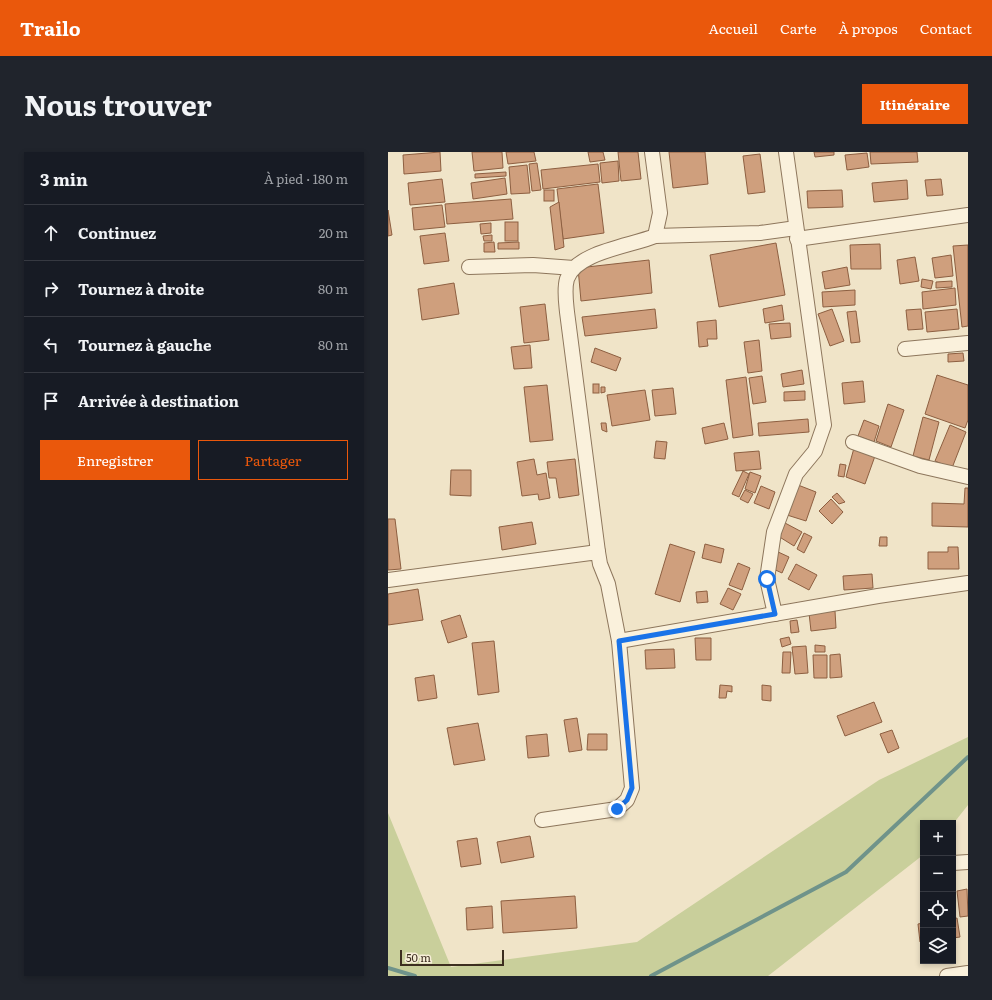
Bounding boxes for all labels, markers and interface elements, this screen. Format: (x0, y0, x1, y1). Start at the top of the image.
text: Trailo (20, 14, 81, 42)
text: Accueil (708, 18, 758, 38)
text: Carte (780, 18, 817, 38)
text: À propos (839, 18, 898, 38)
text: Contact (920, 18, 972, 38)
text: Nous trouver (24, 83, 212, 125)
button: Itinéraire (862, 84, 968, 124)
text: 3 min (40, 166, 88, 191)
text: À pied · 180 m (264, 169, 348, 188)
text: Continuez (78, 221, 156, 244)
icon: ahead (40, 222, 62, 244)
text: 20 m (319, 223, 348, 242)
text: Tournez à droite (78, 277, 204, 300)
icon: right (40, 278, 62, 300)
text: 80 m (318, 279, 348, 298)
text: Tournez à gauche (78, 333, 211, 356)
icon: left (40, 334, 62, 356)
text: 80 m (318, 335, 348, 354)
text: Arrivée à destination (78, 389, 239, 412)
icon: arrive (40, 390, 62, 412)
button: Enregistrer (40, 440, 190, 480)
button: Partager (198, 440, 348, 480)
route start (758, 570, 776, 588)
route end (608, 800, 626, 818)
map controls (920, 820, 956, 964)
button: + (920, 820, 956, 856)
button: − (920, 856, 956, 892)
button: locate (920, 892, 956, 928)
button: layers (920, 928, 956, 964)
scale bar (400, 948, 504, 967)
text: 50 m (406, 949, 431, 965)

